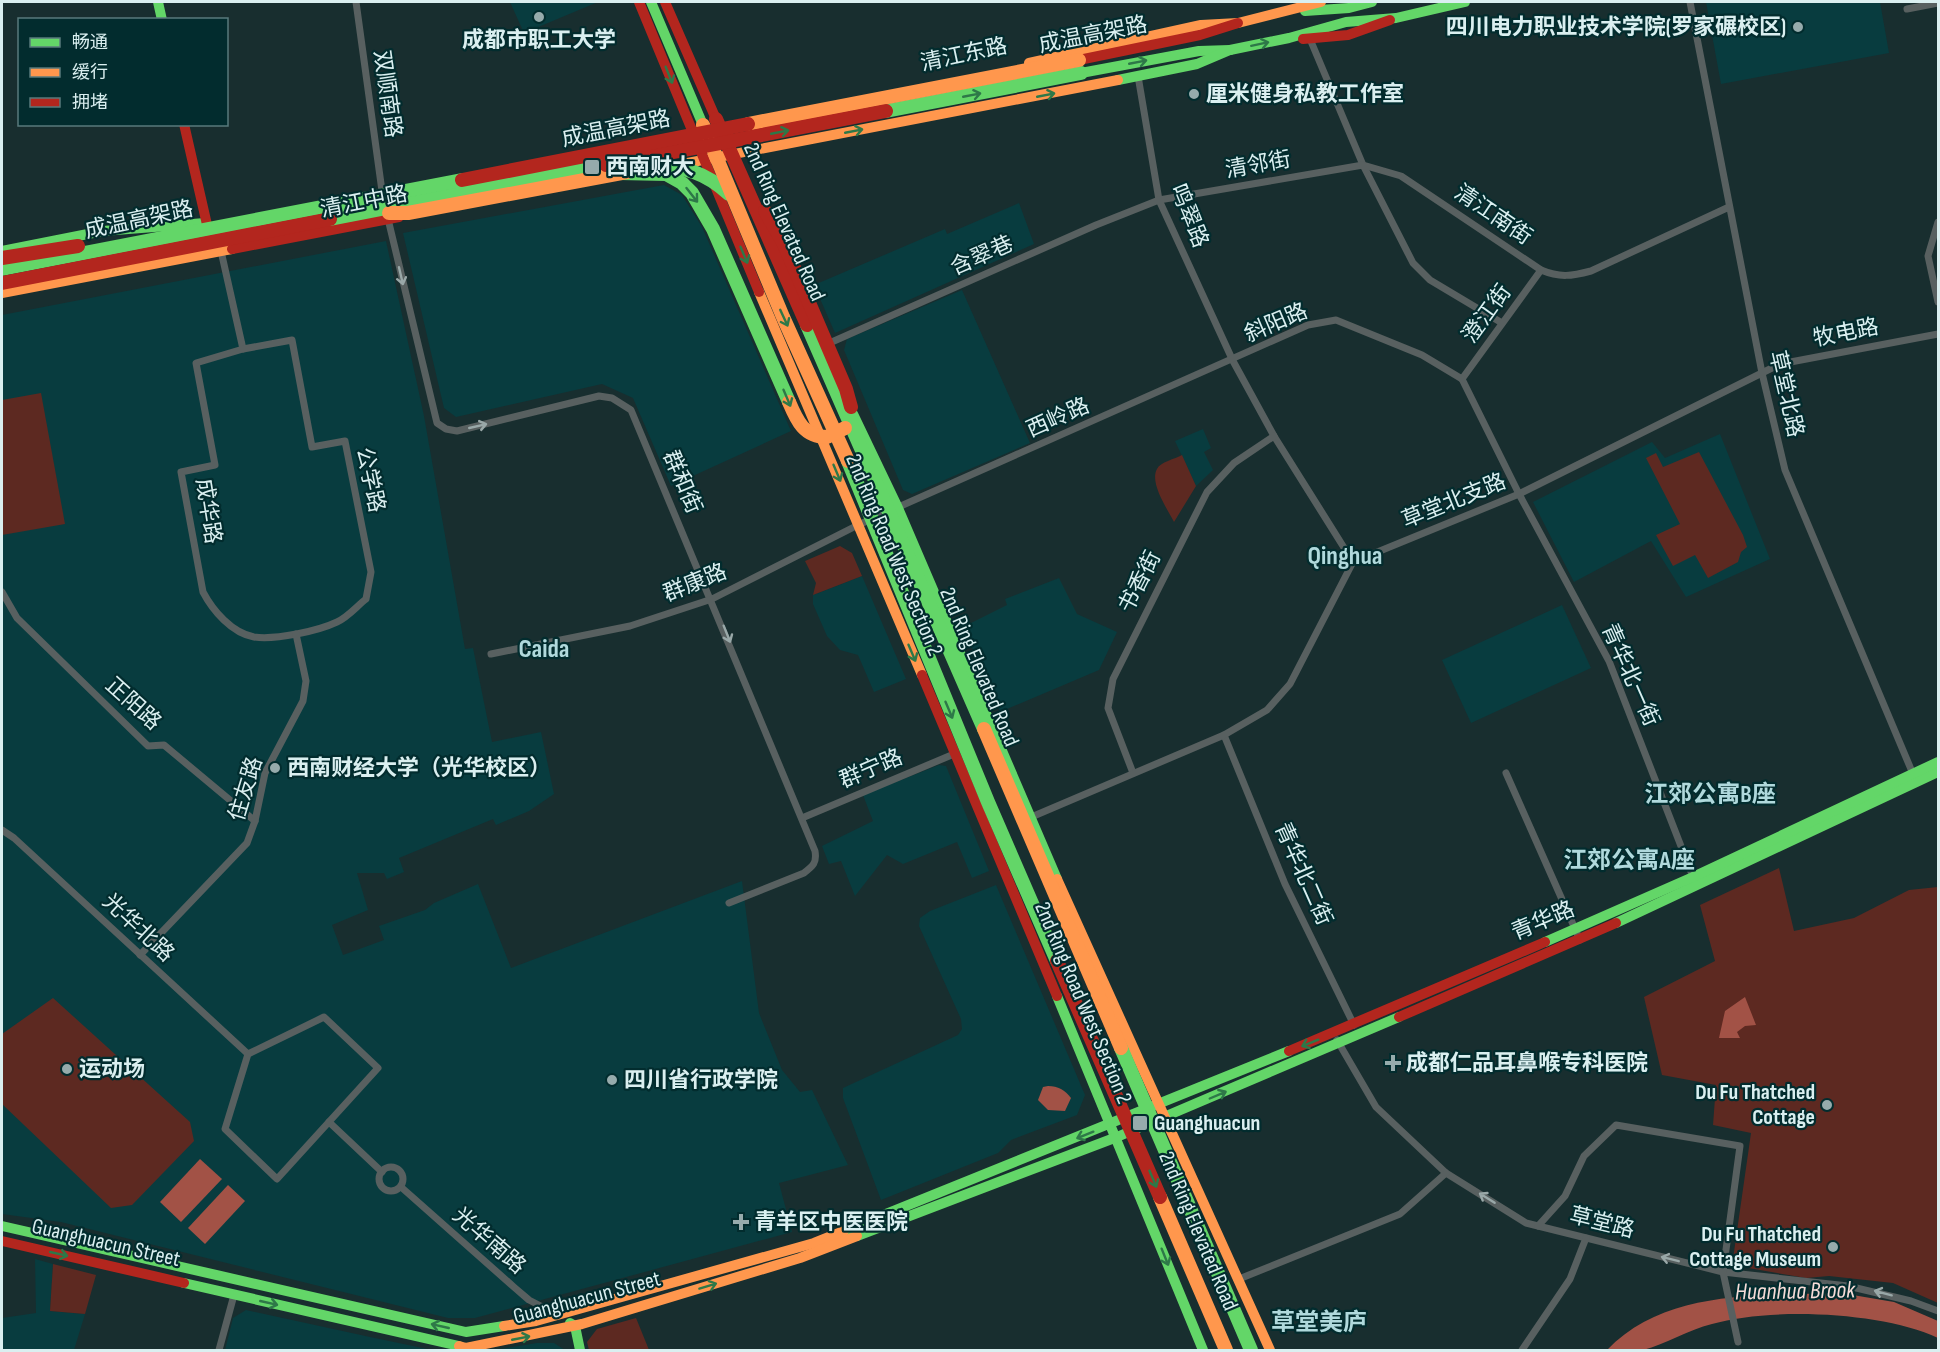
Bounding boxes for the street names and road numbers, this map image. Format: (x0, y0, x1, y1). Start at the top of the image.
street label: 成温高架路 (1036, 11, 1150, 59)
street label: 清江东路 (918, 33, 1010, 77)
street label: 双顺南路 (368, 49, 406, 139)
street label: 成温高架路 (559, 105, 673, 153)
street label: 2nd Ring Elevated Road (737, 139, 831, 305)
street label: 清邻街 (1223, 146, 1293, 184)
street label: 清江南街 (1449, 179, 1537, 251)
street label: 清江中路 (318, 180, 410, 224)
street label: 鸣翠路 (1164, 180, 1214, 252)
street label: 成温高架路 (82, 195, 196, 245)
street label: 含翠巷 (946, 230, 1018, 282)
street label: 澄江街 (1457, 279, 1517, 349)
street label: 斜阳路 (1240, 298, 1312, 348)
street label: 牧电路 (1811, 313, 1881, 353)
street label: 草堂北路 (1763, 348, 1809, 440)
street label: 西岭路 (1022, 392, 1094, 444)
street label: 公学路 (350, 445, 390, 515)
street label: 群和街 (657, 446, 707, 518)
street label: 2nd Ring Road West Section 2 (839, 450, 949, 660)
street label: 草堂北支路 (1398, 468, 1510, 534)
street label: 成华路 (190, 476, 226, 546)
street label: 书香街 (1113, 546, 1167, 618)
street label: 群康路 (659, 558, 731, 608)
street label: 2nd Ring Elevated Road (933, 583, 1025, 751)
street label: 青华北一街 (1595, 619, 1665, 731)
street label: 正阳路 (99, 672, 167, 736)
street label: 群宁路 (835, 744, 907, 794)
street label: 住友路 (223, 753, 269, 825)
street label: 青华北二街 (1268, 818, 1338, 930)
street label: 光华北路 (97, 888, 179, 968)
street label: 青华路 (1507, 896, 1579, 946)
street label: 2nd Ring Road West Section 2 (1028, 898, 1138, 1108)
street label: 2nd Ring Elevated Road (1152, 1147, 1244, 1315)
street label: 光华南路 (447, 1202, 531, 1280)
street label: 草堂路 (1567, 1202, 1637, 1244)
street label: Guanghuacun Street (29, 1213, 183, 1273)
street label: Guanghuacun Street (510, 1265, 664, 1331)

